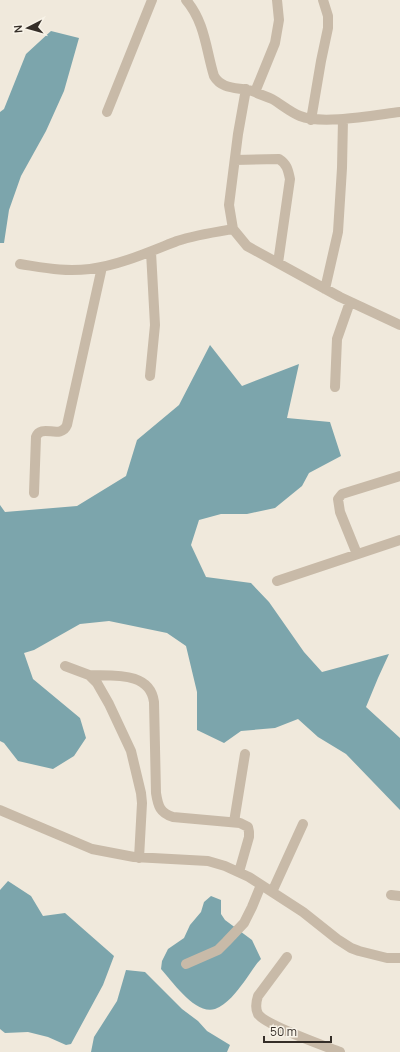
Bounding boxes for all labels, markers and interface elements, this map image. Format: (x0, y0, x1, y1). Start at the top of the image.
north arrow (8, 8, 48, 48)
text: N (10, 24, 25, 34)
scale bar (264, 1018, 331, 1044)
text: 50 m (270, 1023, 297, 1040)

